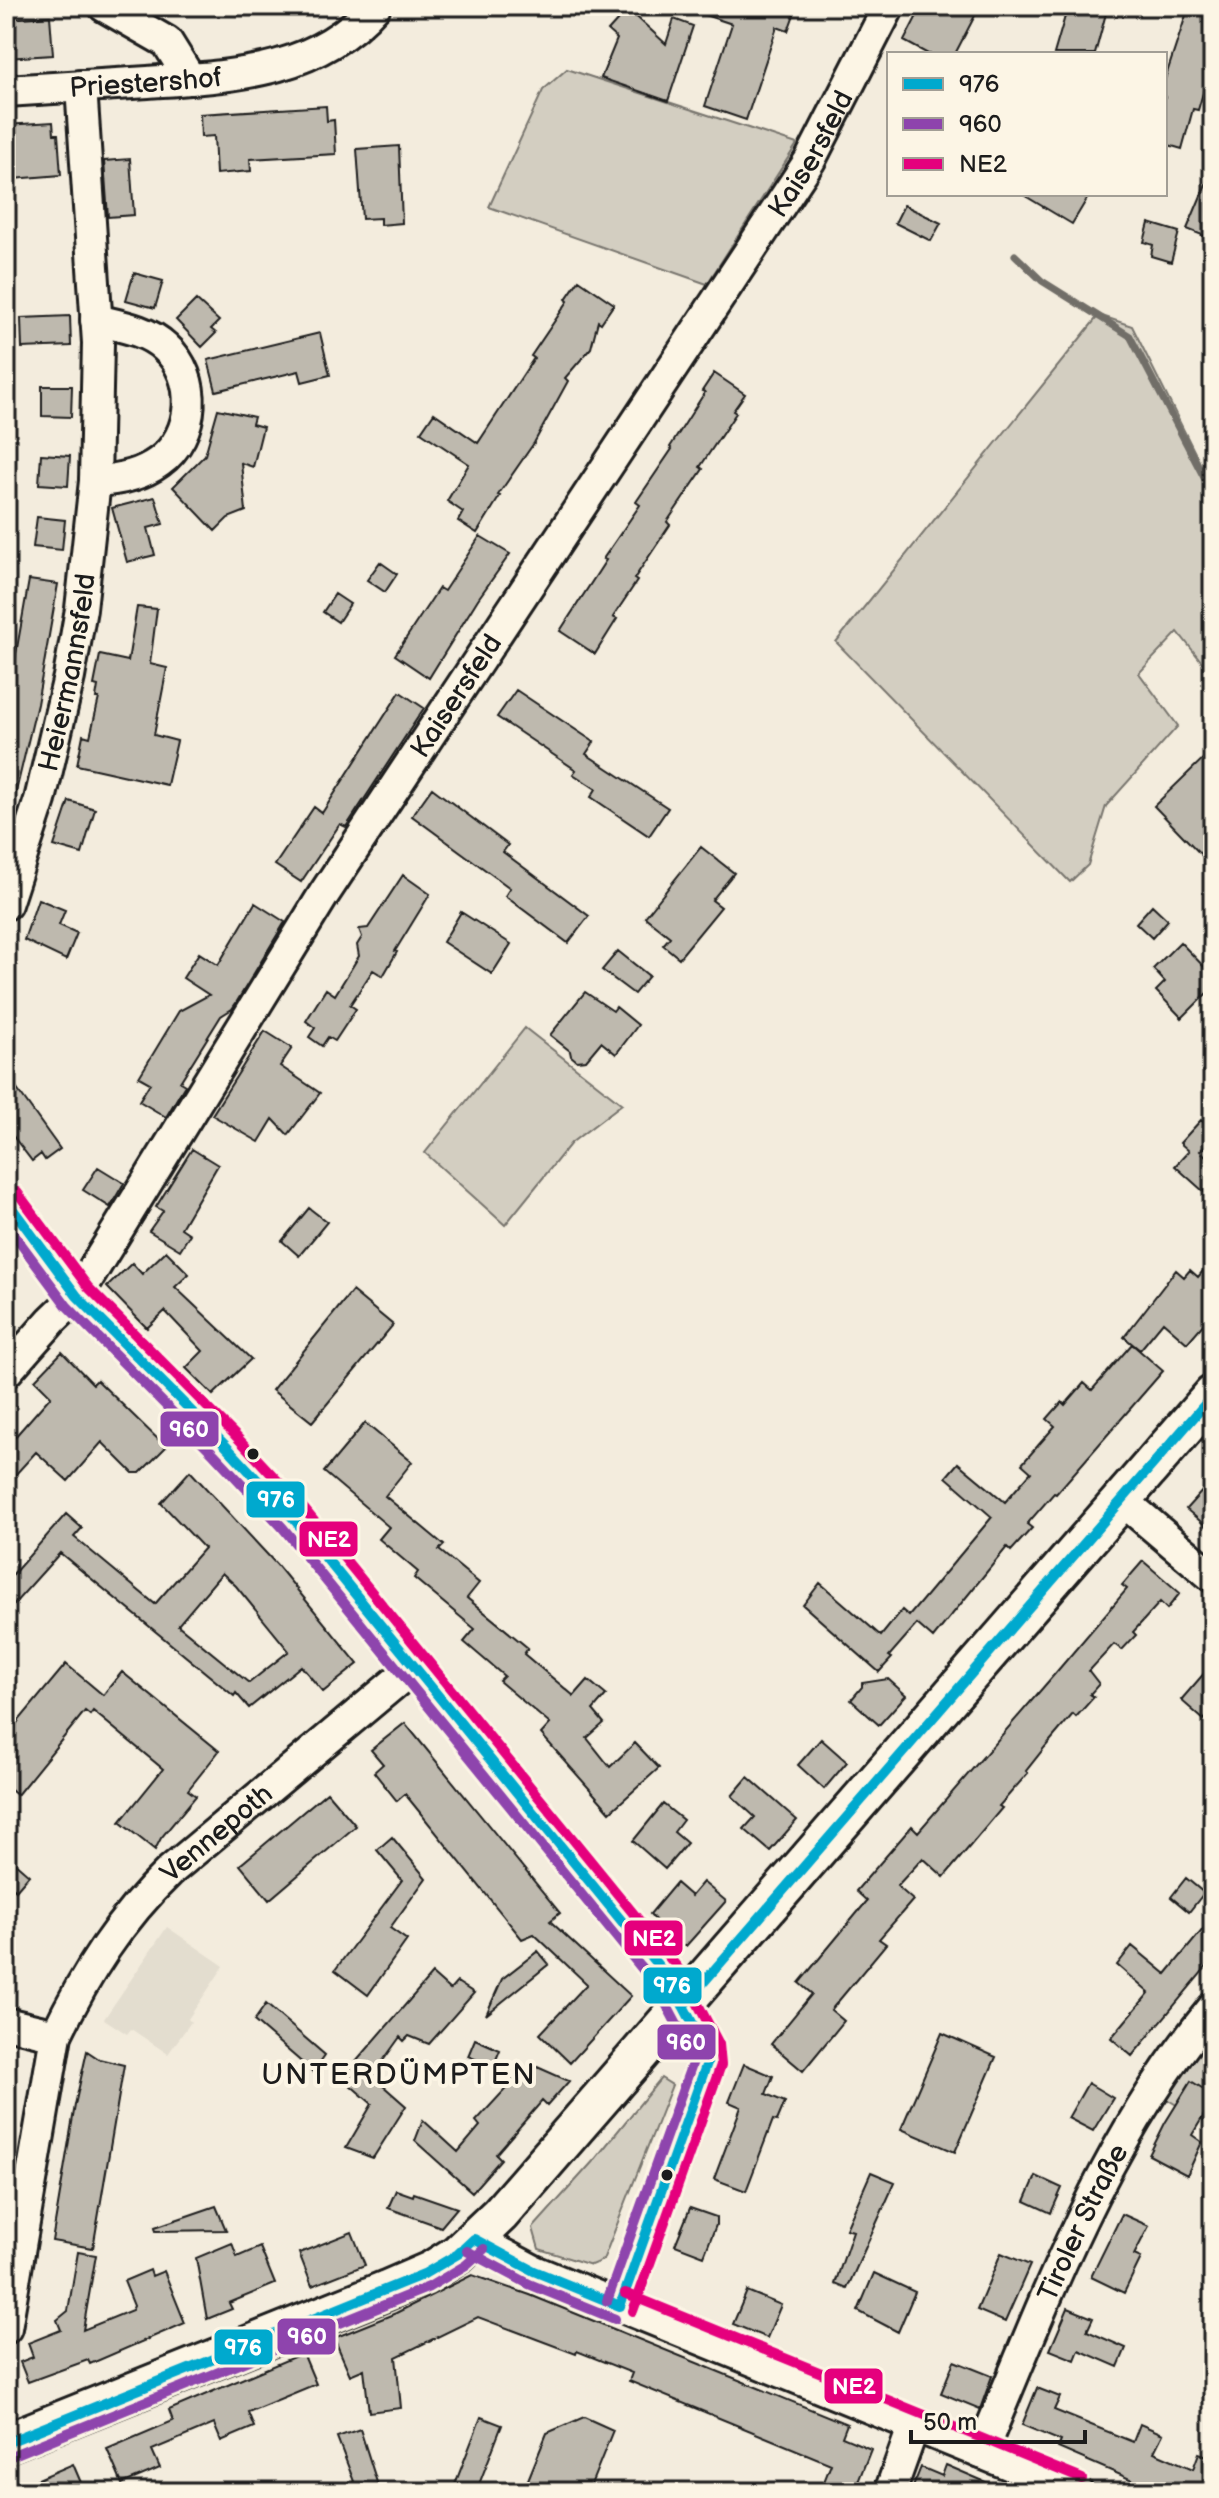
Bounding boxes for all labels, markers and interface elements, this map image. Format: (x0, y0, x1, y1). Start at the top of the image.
legend (887, 52, 1167, 196)
street label: Priestershof (68, 61, 224, 105)
text: 976 (959, 70, 999, 99)
street label: Kaisersfeld (762, 85, 861, 224)
text: 960 (959, 110, 1002, 139)
text: NE2 (959, 150, 1007, 179)
street label: Heiermannsfeld (32, 572, 103, 775)
street label: Kaisersfeld (404, 628, 509, 764)
line badge: 960 (159, 1410, 220, 1448)
text: 960 (169, 1417, 209, 1444)
unlabelled marker (245, 1446, 261, 1462)
line badge: 976 (245, 1480, 306, 1519)
text: 976 (257, 1487, 295, 1514)
line badge: NE2 (298, 1520, 359, 1558)
text: NE2 (307, 1527, 351, 1554)
street label: Vennepoth (154, 1777, 280, 1890)
line badge: NE2 (623, 1919, 684, 1957)
text: NE2 (632, 1926, 676, 1953)
line badge: 976 (642, 1966, 703, 2005)
text: 976 (653, 1973, 691, 2000)
line badge: 960 (656, 2023, 717, 2061)
text: 960 (666, 2030, 706, 2057)
district label: UNTERDÜMPTEN (261, 2057, 537, 2093)
street label: Tiroler Straße (1031, 2138, 1135, 2306)
unlabelled marker (659, 2167, 675, 2183)
line badge: 960 (276, 2317, 337, 2356)
text: 960 (287, 2324, 327, 2351)
line badge: 976 (213, 2328, 274, 2366)
text: 976 (224, 2335, 262, 2362)
line badge: NE2 (823, 2367, 884, 2405)
text: NE2 (832, 2374, 876, 2401)
scale bar (911, 2394, 1085, 2444)
text: 50 m (923, 2408, 977, 2437)

